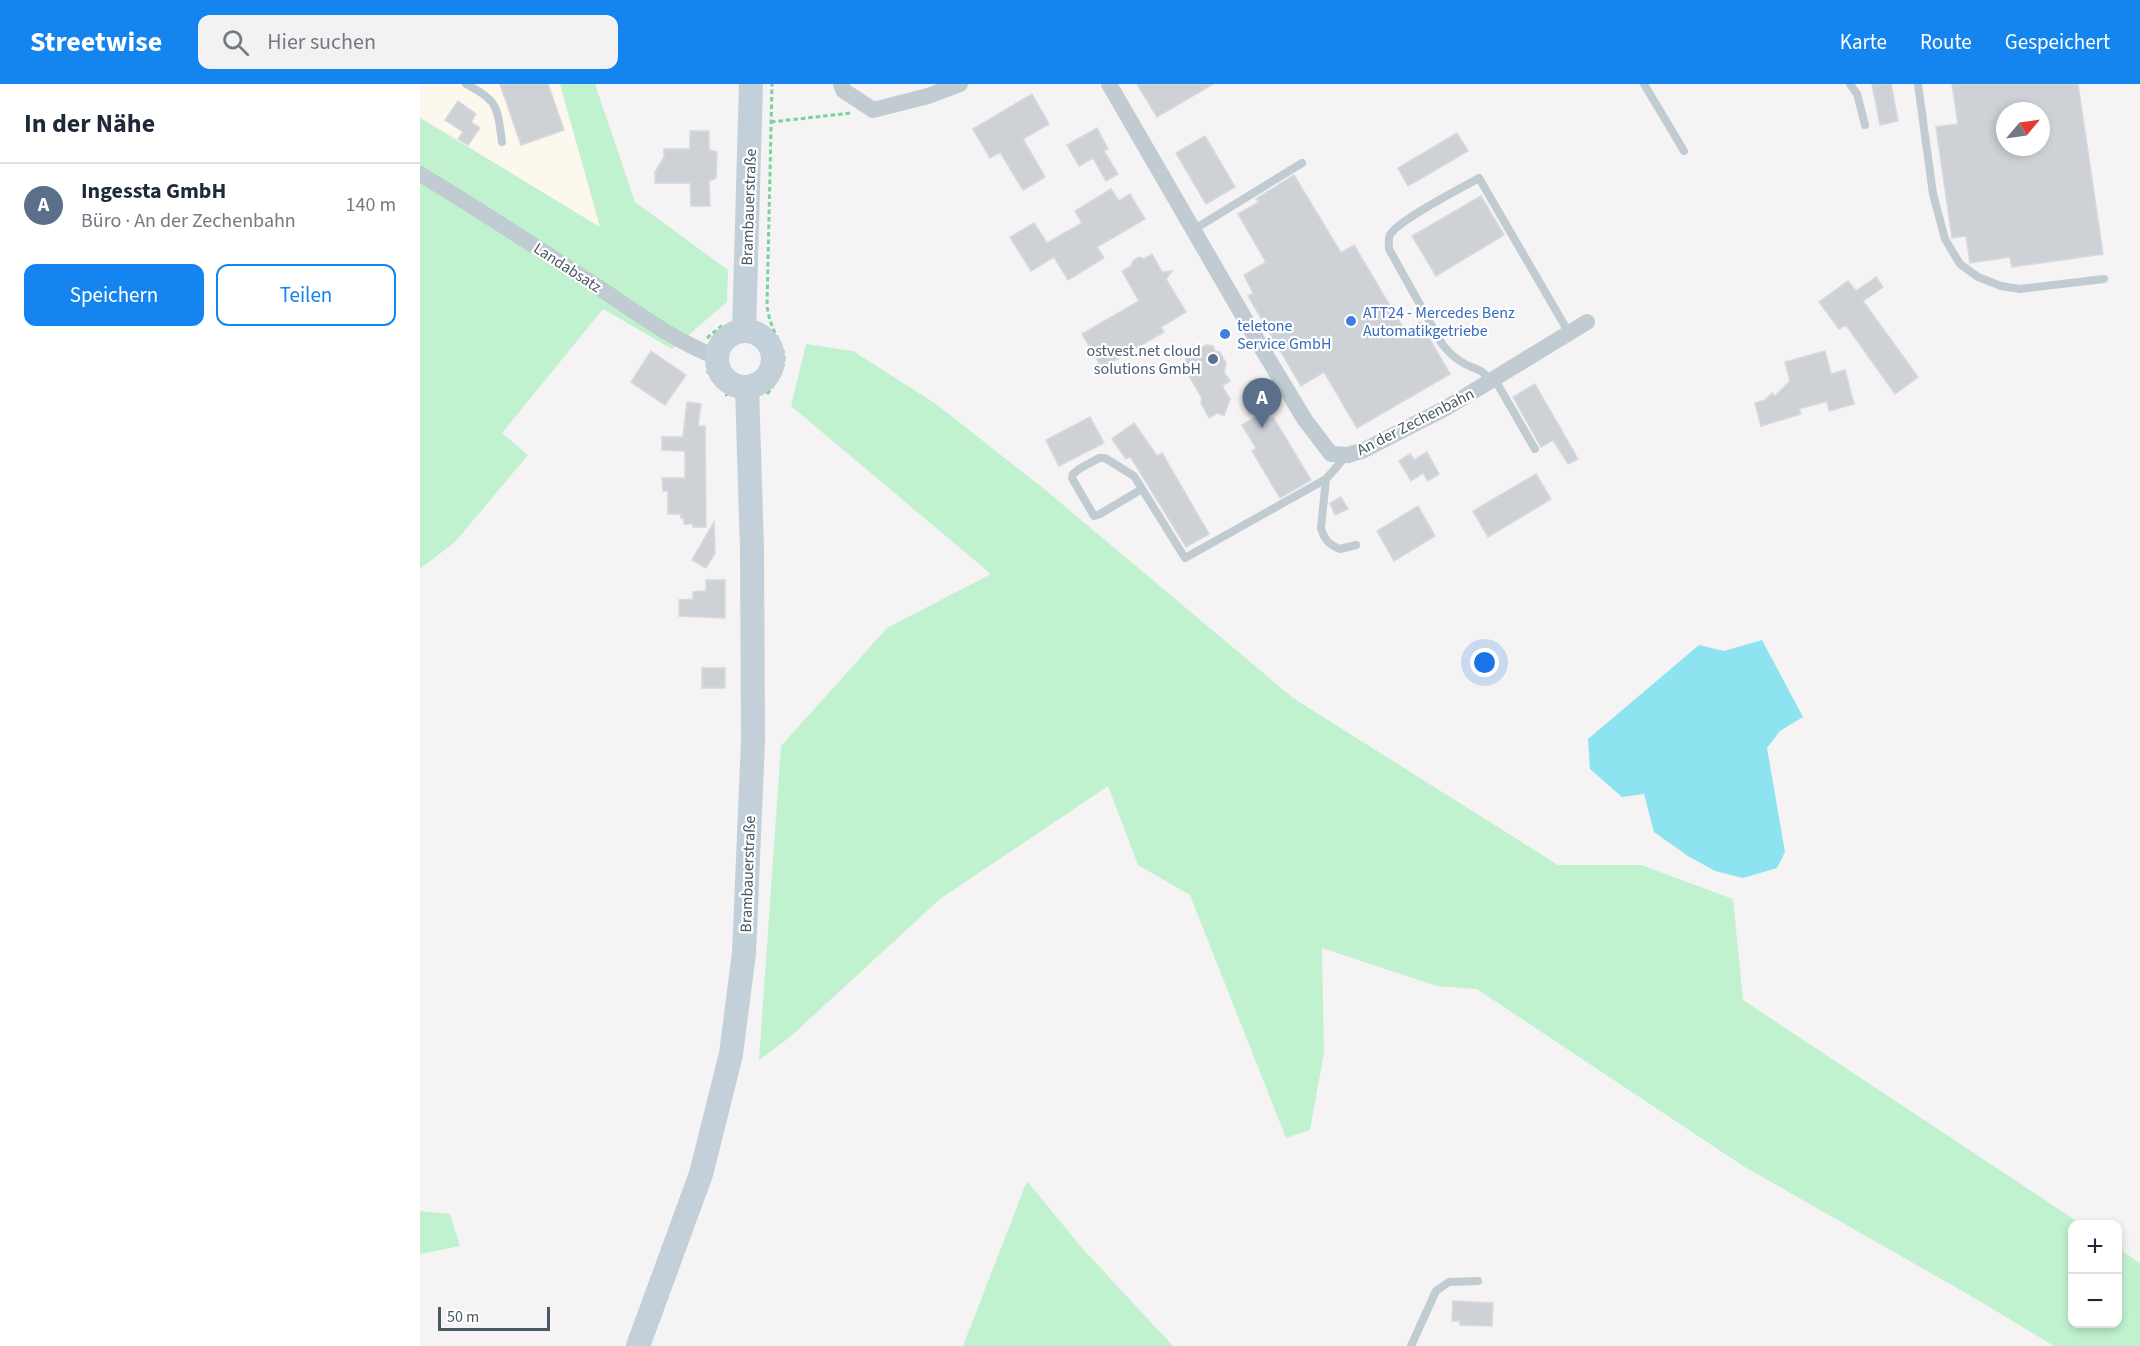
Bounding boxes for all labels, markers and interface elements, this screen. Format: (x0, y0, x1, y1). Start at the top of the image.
search box (198, 15, 618, 69)
text: Streetwise (30, 22, 162, 62)
icon: search (219, 26, 252, 59)
text: Hier suchen (267, 26, 376, 58)
text: Karte (1840, 27, 1887, 57)
text: Route (1920, 27, 1972, 57)
text: Gespeichert (2005, 27, 2110, 57)
north arrow (1996, 102, 2050, 156)
text: In der Nähe (24, 105, 155, 142)
street label: Brambauerstraße (736, 148, 762, 266)
text: Ingessta GmbH (81, 175, 226, 207)
text: A (38, 191, 49, 219)
text: 140 m (346, 191, 396, 219)
text: Büro · An der Zechenbahn (81, 207, 296, 235)
street label: Landabsatz (529, 238, 606, 298)
button: Speichern (24, 264, 204, 326)
button: Teilen (216, 264, 396, 326)
place label: ATT24 - Mercedes Benz Automatikgetriebe (1363, 302, 1515, 342)
marker: ATT24 - Mercedes Benz Automatikgetriebe (1344, 314, 1358, 328)
place label: teletone Service GmbH (1237, 315, 1331, 355)
marker: teletone Service GmbH (1218, 327, 1232, 341)
place label: ostvest.net cloud solutions GmbH (1087, 340, 1201, 380)
marker: ostvest.net cloud solutions GmbH (1206, 352, 1220, 366)
pin: A (1242, 378, 1282, 428)
street label: An der Zechenbahn (1353, 383, 1478, 461)
your location (1470, 648, 1499, 677)
street label: Brambauerstraße (735, 815, 761, 933)
map controls (2068, 1220, 2122, 1328)
button: + (2068, 1220, 2122, 1274)
button: − (2068, 1274, 2122, 1328)
scale bar (438, 1304, 550, 1332)
text: 50 m (447, 1306, 479, 1328)

